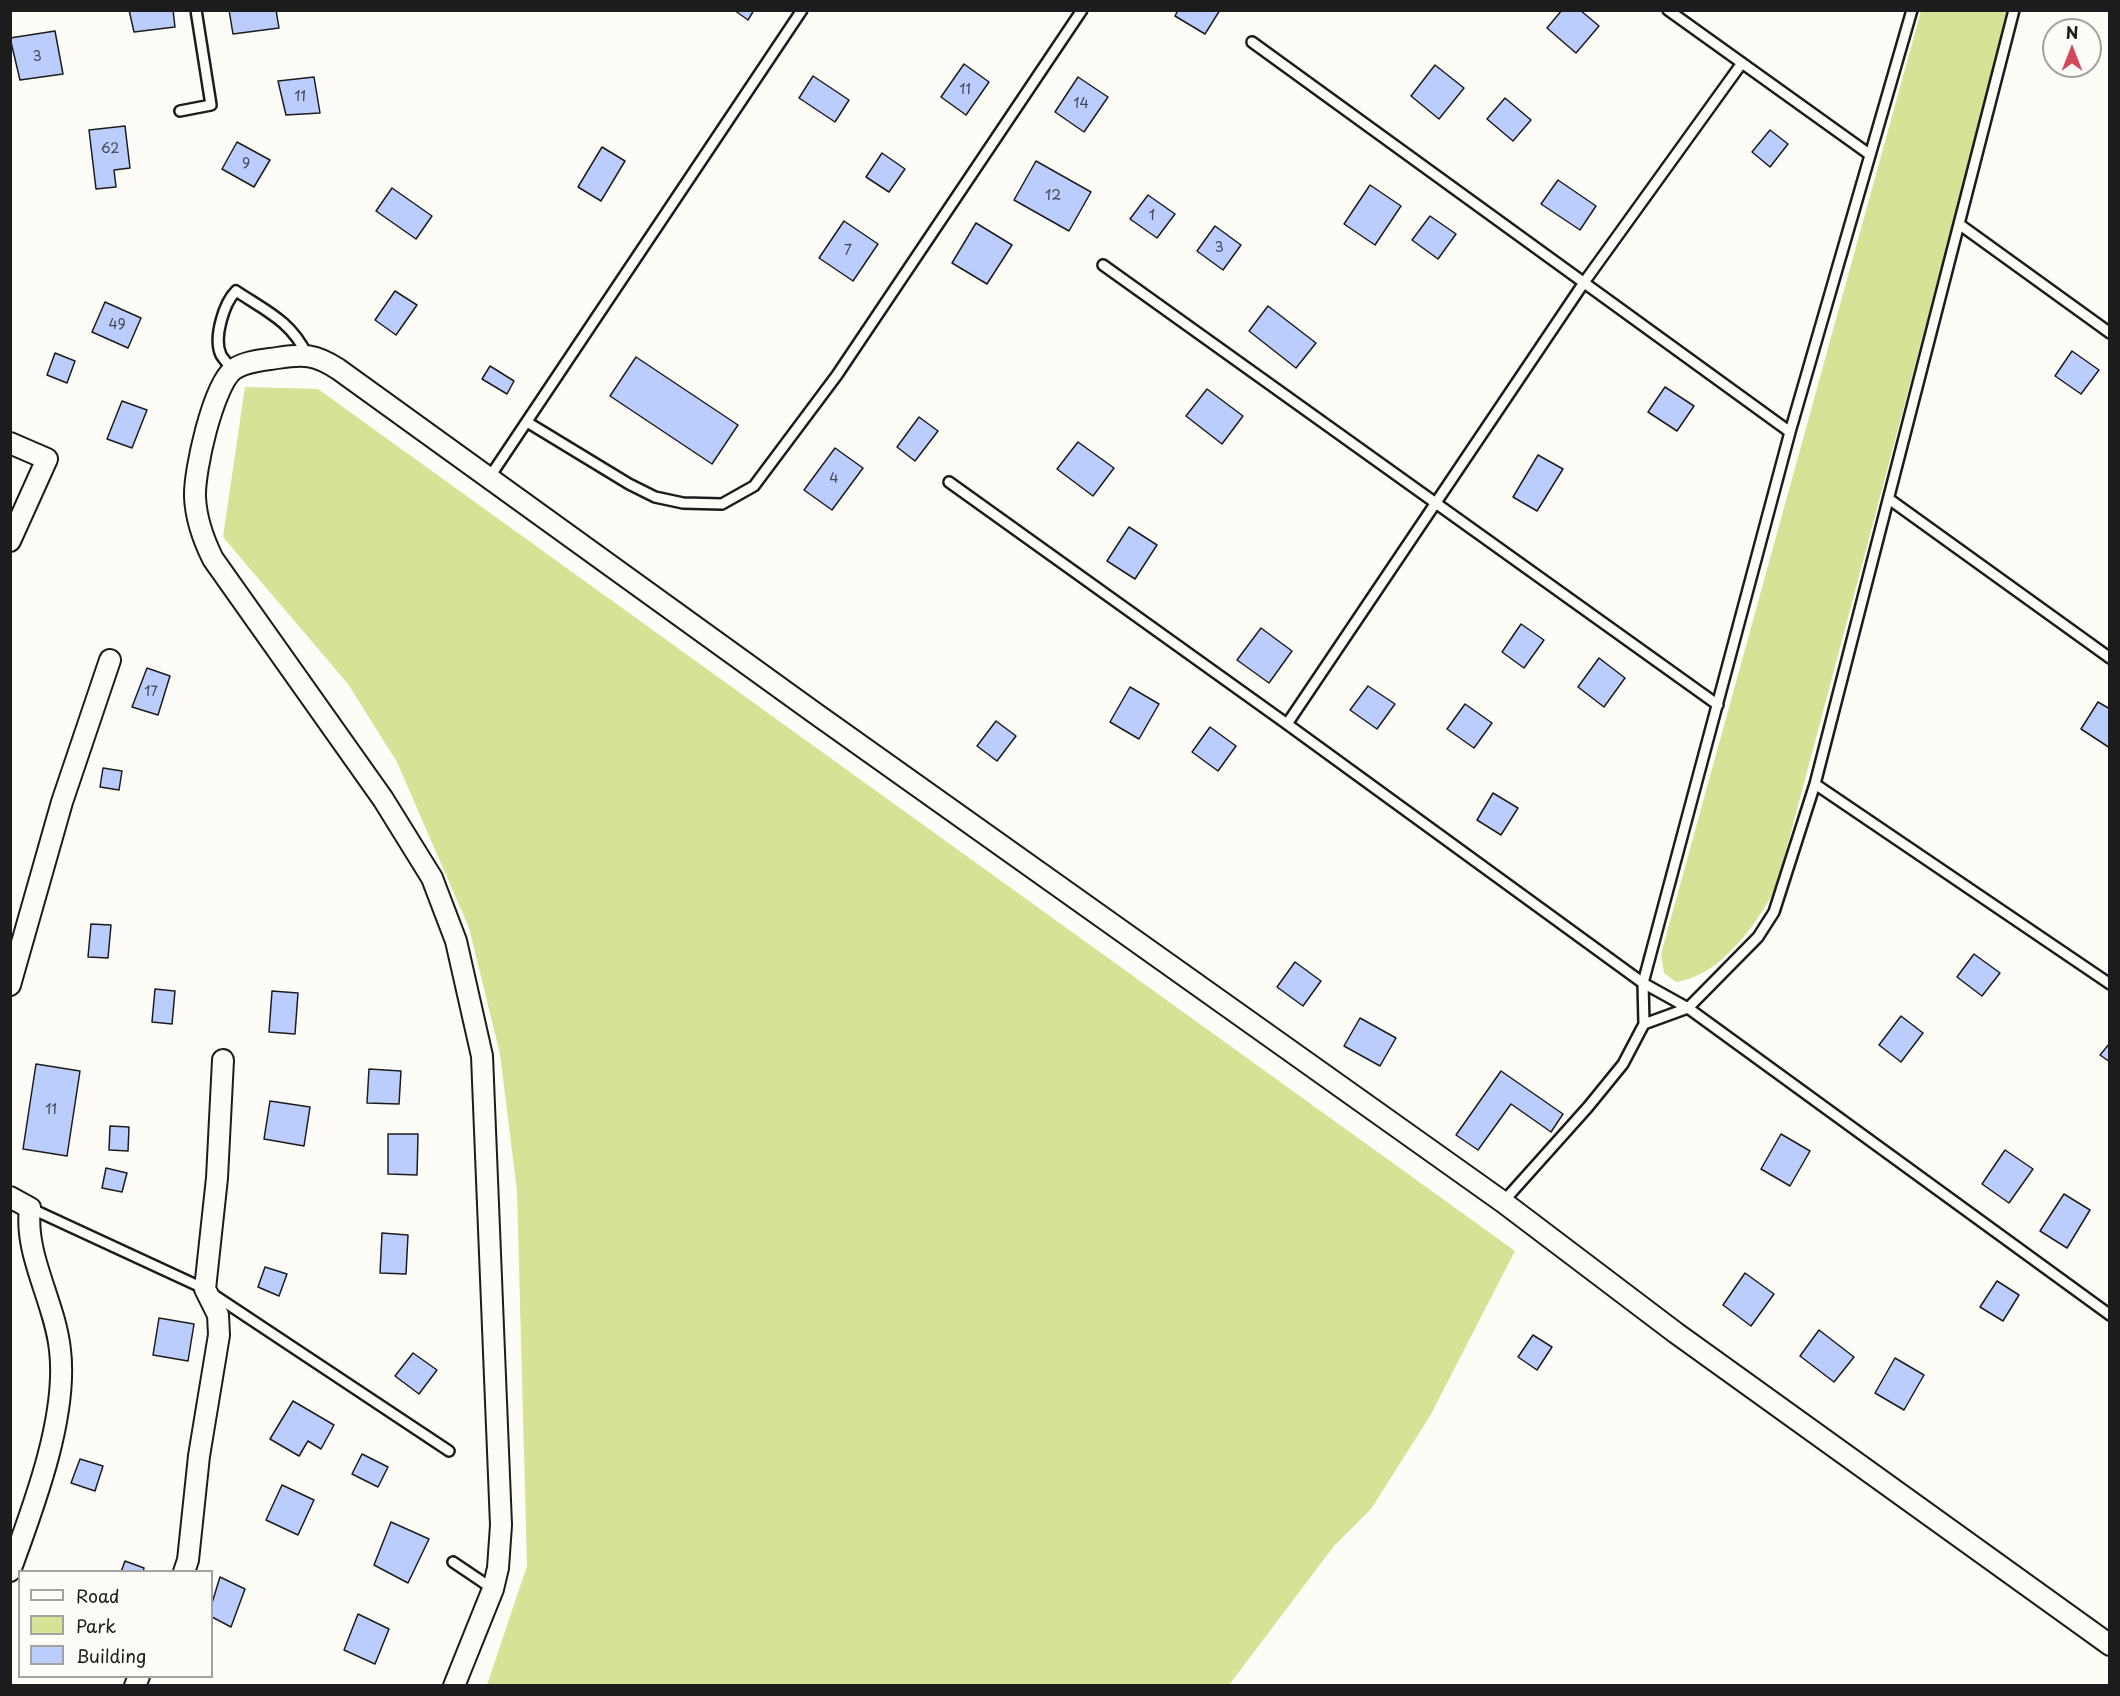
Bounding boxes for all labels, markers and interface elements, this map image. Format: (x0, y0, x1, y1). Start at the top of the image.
north arrow (2042, 18, 2102, 78)
text: N (2066, 20, 2078, 44)
house number: 3 (32, 49, 42, 65)
house number: 11 (959, 82, 971, 98)
house number: 11 (294, 89, 306, 105)
house number: 14 (1073, 96, 1089, 112)
house number: 62 (101, 141, 119, 157)
house number: 9 (242, 156, 250, 172)
house number: 12 (1045, 188, 1061, 204)
house number: 1 (1149, 208, 1155, 224)
house number: 3 (1214, 240, 1224, 256)
house number: 7 (844, 243, 852, 259)
house number: 49 (108, 317, 126, 333)
house number: 4 (829, 471, 839, 487)
house number: 17 (144, 684, 158, 700)
house number: 11 (45, 1102, 57, 1118)
legend (18, 1570, 213, 1678)
text: Road (76, 1582, 120, 1609)
text: Park (76, 1612, 116, 1639)
text: Building (76, 1642, 146, 1669)

